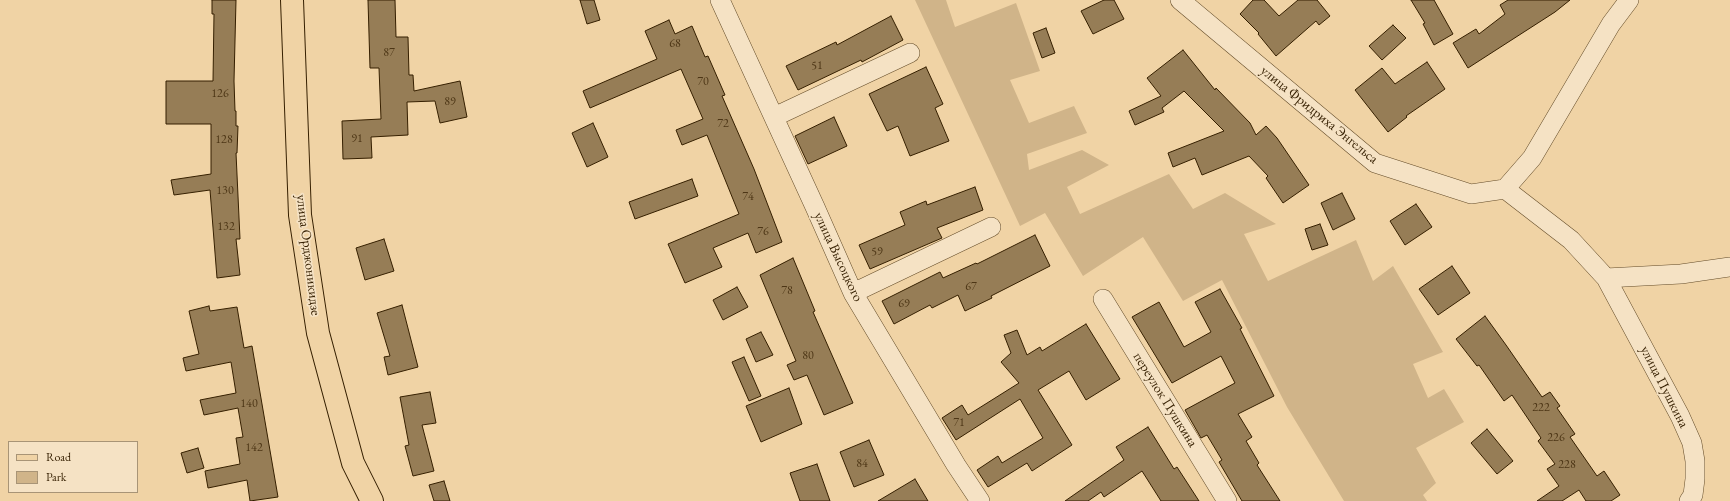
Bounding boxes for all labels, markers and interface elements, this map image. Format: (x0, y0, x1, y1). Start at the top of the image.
house number: 68 (669, 37, 681, 51)
house number: 87 (383, 46, 395, 60)
house number: 51 (811, 59, 823, 73)
street label: улица Фридриха Энгельса (1257, 62, 1381, 168)
house number: 70 (697, 75, 709, 89)
house number: 126 (211, 87, 229, 101)
house number: 89 (444, 95, 456, 109)
house number: 72 (717, 117, 729, 131)
house number: 91 (351, 132, 363, 146)
house number: 128 (215, 133, 233, 147)
house number: 130 (216, 184, 234, 198)
house number: 74 (742, 190, 754, 204)
street label: улица Орджоникидзе (292, 193, 324, 317)
street label: улица Высоцкого (810, 209, 866, 305)
house number: 132 (217, 220, 235, 234)
house number: 76 (757, 225, 769, 239)
house number: 59 (871, 245, 883, 259)
house number: 67 (965, 280, 977, 294)
house number: 78 (781, 284, 793, 298)
house number: 69 (898, 297, 910, 311)
street label: улица Пушкина (1636, 343, 1692, 431)
house number: 80 (802, 349, 814, 363)
street label: переулок Пушкина (1129, 350, 1201, 450)
house number: 140 (240, 397, 258, 411)
house number: 222 (1532, 401, 1550, 415)
house number: 71 (953, 416, 965, 430)
house number: 226 (1547, 431, 1565, 445)
legend (8, 441, 138, 493)
house number: 142 (245, 441, 263, 455)
text: Road (46, 449, 71, 465)
house number: 84 (856, 457, 868, 471)
house number: 228 (1558, 458, 1576, 472)
text: Park (46, 469, 66, 485)

